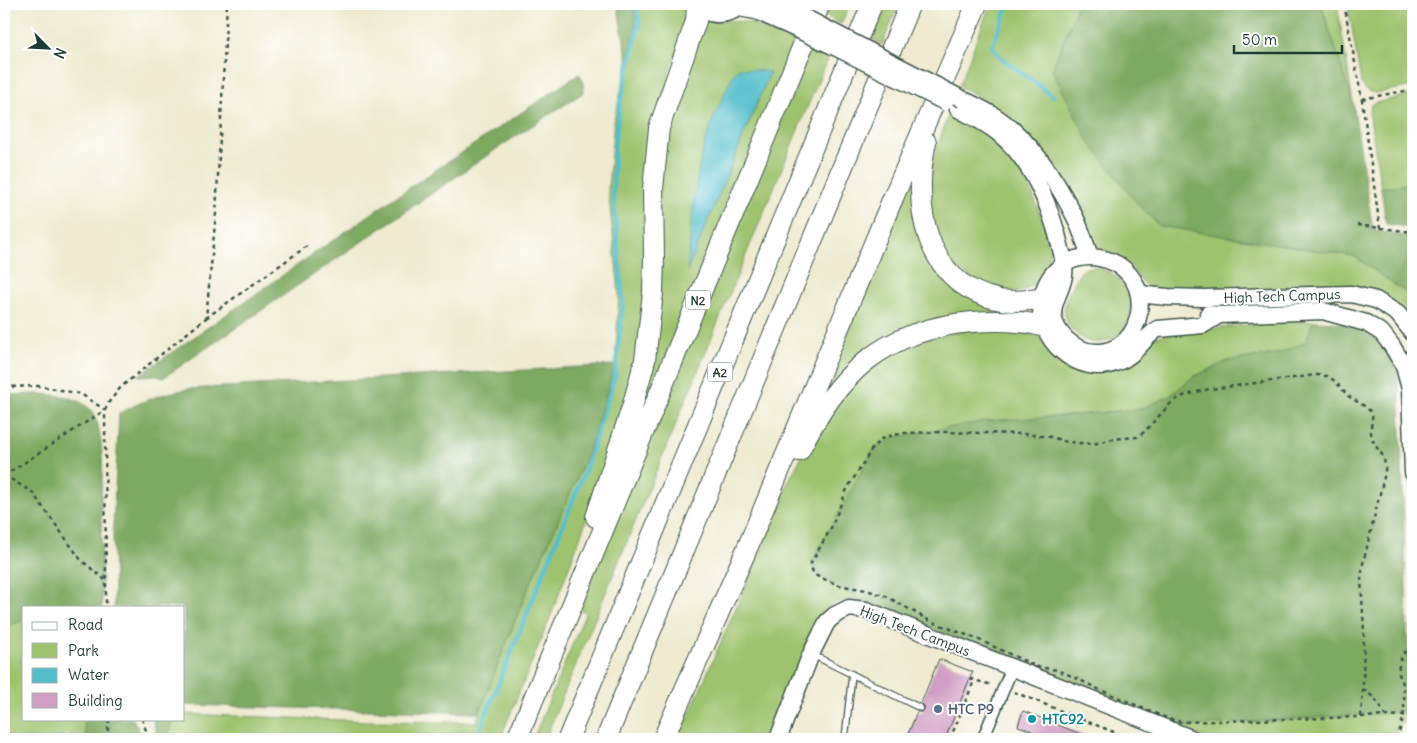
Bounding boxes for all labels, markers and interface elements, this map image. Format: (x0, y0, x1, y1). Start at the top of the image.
north arrow (22, 22, 72, 72)
scale bar (1234, 22, 1342, 54)
text: 50 m (1242, 30, 1277, 49)
text: N (50, 45, 70, 61)
street label: High Tech Campus (1223, 285, 1341, 307)
road number: N2 (686, 290, 710, 310)
road number: A2 (708, 362, 732, 382)
street label: High Tech Campus (857, 602, 973, 660)
legend (22, 606, 185, 720)
text: Road (68, 615, 103, 634)
text: Park (68, 641, 99, 660)
text: Water (68, 665, 109, 684)
text: Building (68, 691, 123, 710)
place label: HTC P9 (948, 700, 994, 718)
marker: HTC P9 (932, 703, 944, 715)
place label: HTC92 (1042, 710, 1084, 728)
marker: HTC92 (1026, 713, 1038, 725)

